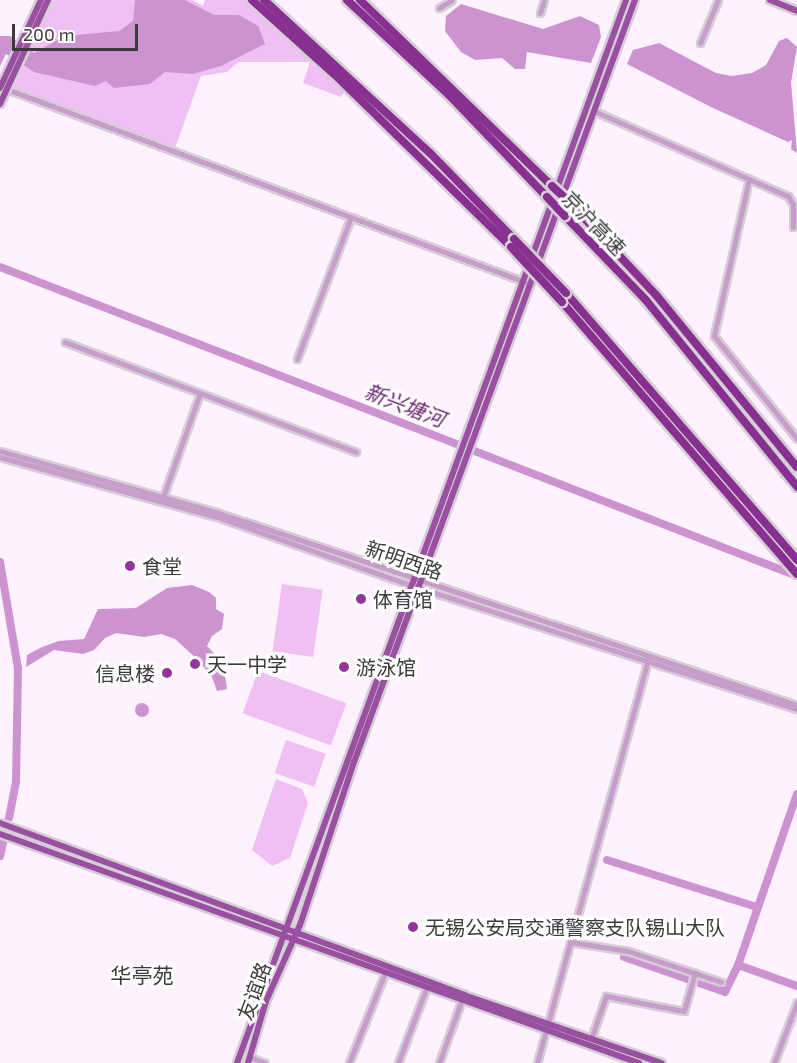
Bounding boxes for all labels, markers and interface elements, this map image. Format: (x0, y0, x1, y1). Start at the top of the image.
scale bar (15, 12, 141, 50)
text: 200 m (23, 23, 75, 45)
street label: 京沪高速 (558, 186, 630, 260)
water label: 新兴塘河 (361, 378, 449, 432)
street label: 新明西路 (362, 536, 446, 584)
place label: 食堂 (142, 554, 182, 578)
marker: 食堂 (123, 559, 137, 573)
place label: 体育馆 (373, 587, 433, 611)
marker: 体育馆 (354, 592, 368, 606)
place label: 天一中学 (207, 652, 287, 676)
place label: 游泳馆 (356, 655, 416, 679)
marker: 天一中学 (188, 657, 202, 671)
marker: 游泳馆 (337, 660, 351, 674)
place label: 信息楼 (95, 661, 155, 685)
marker: 信息楼 (160, 666, 174, 680)
place label: 无锡公安局交通警察支队锡山大队 (425, 915, 725, 939)
marker: 无锡公安局交通警察支队锡山大队 (406, 920, 420, 934)
street label: 友谊路 (232, 959, 276, 1023)
district label: 华亭苑 (111, 962, 173, 988)

